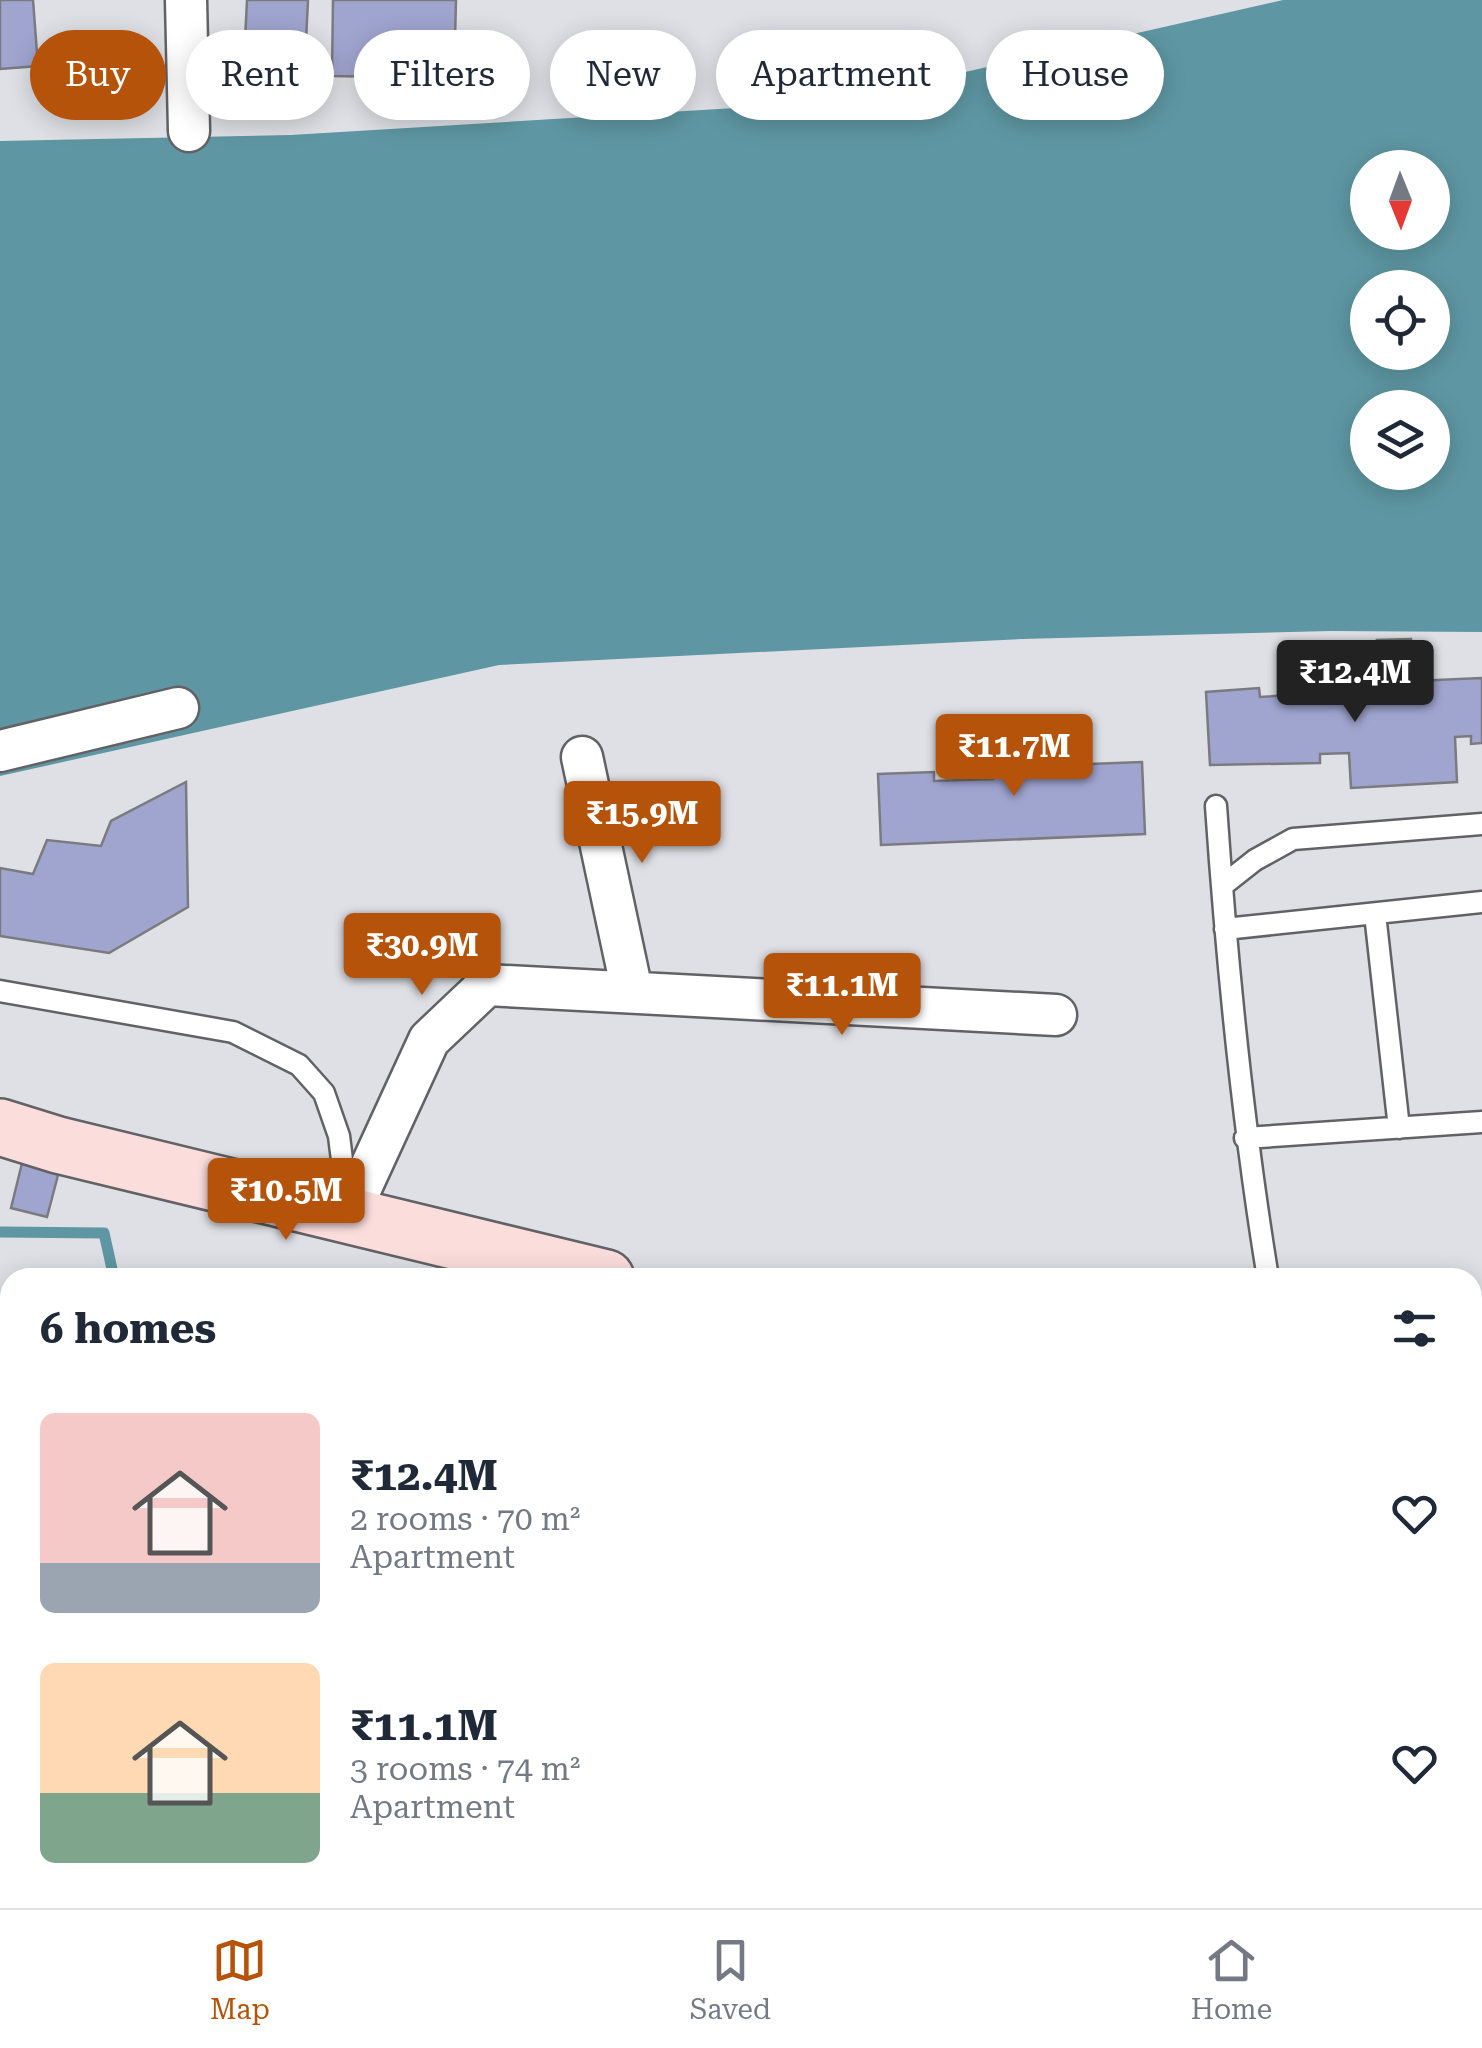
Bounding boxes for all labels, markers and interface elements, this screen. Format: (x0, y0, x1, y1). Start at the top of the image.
chip: Buy (30, 30, 166, 120)
chip: Rent (186, 30, 334, 120)
chip: Filters (354, 30, 530, 120)
chip: New (550, 30, 696, 120)
chip: Apartment (716, 30, 966, 120)
chip: House (986, 30, 1164, 120)
north arrow (1350, 150, 1450, 250)
map controls (1350, 150, 1450, 490)
button: locate (1350, 270, 1450, 370)
button: layers (1350, 390, 1450, 490)
pin: ₹12.4M (1274, 640, 1436, 725)
text: ₹12.4M (1299, 653, 1411, 691)
pin: ₹11.7M (933, 714, 1095, 799)
text: ₹11.7M (958, 727, 1070, 765)
pin: ₹15.9M (561, 781, 723, 866)
text: ₹15.9M (586, 794, 698, 832)
pin: ₹30.9M (341, 913, 503, 998)
text: ₹30.9M (366, 926, 478, 964)
pin: ₹11.1M (761, 953, 923, 1038)
text: ₹11.1M (786, 966, 898, 1004)
pin: ₹10.5M (205, 1158, 367, 1243)
text: ₹10.5M (230, 1171, 342, 1209)
icon: filters (1387, 1301, 1442, 1356)
text: 6 homes (40, 1304, 216, 1353)
text: ₹12.4M (350, 1451, 498, 1500)
icon: home (120, 1453, 240, 1573)
icon: heart (1387, 1486, 1442, 1541)
text: 2 rooms · 70 m² (350, 1500, 580, 1538)
text: Apartment (350, 1538, 515, 1576)
text: ₹11.1M (350, 1701, 498, 1750)
icon: home (120, 1703, 240, 1823)
icon: heart (1387, 1736, 1442, 1791)
text: 3 rooms · 74 m² (350, 1750, 580, 1788)
text: Apartment (350, 1788, 515, 1826)
tab: Map (210, 1933, 270, 2026)
tab: Saved (690, 1933, 771, 2026)
tab: Home (1191, 1933, 1272, 2026)

